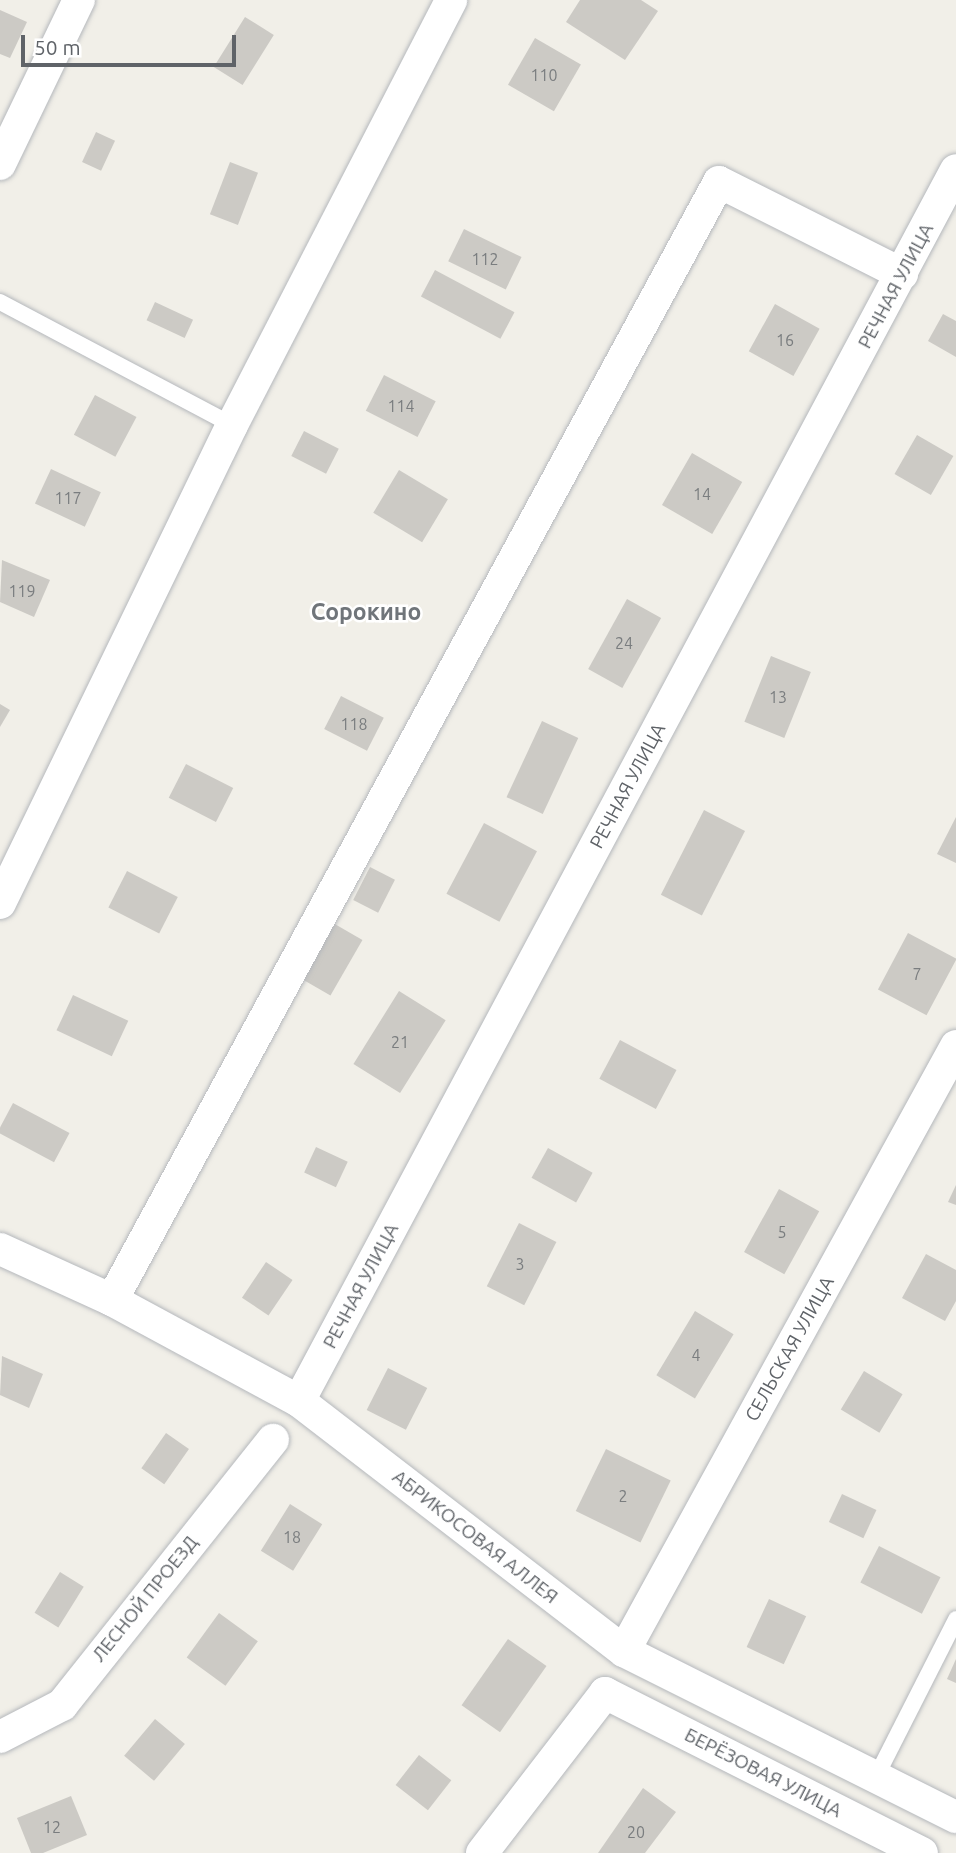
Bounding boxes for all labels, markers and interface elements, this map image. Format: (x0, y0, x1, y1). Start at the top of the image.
scale bar (24, 21, 240, 65)
text: 50 m (34, 35, 81, 59)
house number: 110 (530, 65, 558, 85)
street label: РЕЧНАЯ УЛИЦА (853, 220, 939, 352)
house number: 112 (471, 249, 499, 269)
house number: 16 (776, 330, 794, 350)
house number: 114 (387, 396, 415, 416)
house number: 14 (693, 484, 711, 504)
house number: 117 (54, 488, 82, 508)
house number: 119 (8, 581, 36, 601)
district label: Сорокино (311, 598, 421, 626)
house number: 24 (615, 633, 633, 653)
house number: 13 (769, 687, 787, 707)
house number: 118 (340, 714, 368, 734)
street label: РЕЧНАЯ УЛИЦА (585, 720, 671, 852)
house number: 7 (912, 964, 922, 984)
house number: 21 (391, 1032, 409, 1052)
street label: РЕЧНАЯ УЛИЦА (318, 1220, 404, 1352)
house number: 5 (777, 1222, 787, 1242)
house number: 3 (515, 1254, 525, 1274)
street label: СЕЛЬСКАЯ УЛИЦА (741, 1273, 839, 1425)
house number: 4 (691, 1345, 701, 1365)
street label: АБРИКОСОВАЯ АЛЛЕЯ (388, 1465, 562, 1609)
house number: 2 (618, 1486, 628, 1506)
house number: 18 (283, 1527, 301, 1547)
street label: ЛЕСНОЙ ПРОЕЗД (87, 1532, 203, 1666)
street label: БЕРЁЗОВАЯ УЛИЦА (681, 1724, 845, 1822)
house number: 12 (43, 1817, 61, 1837)
house number: 20 (627, 1822, 645, 1842)

